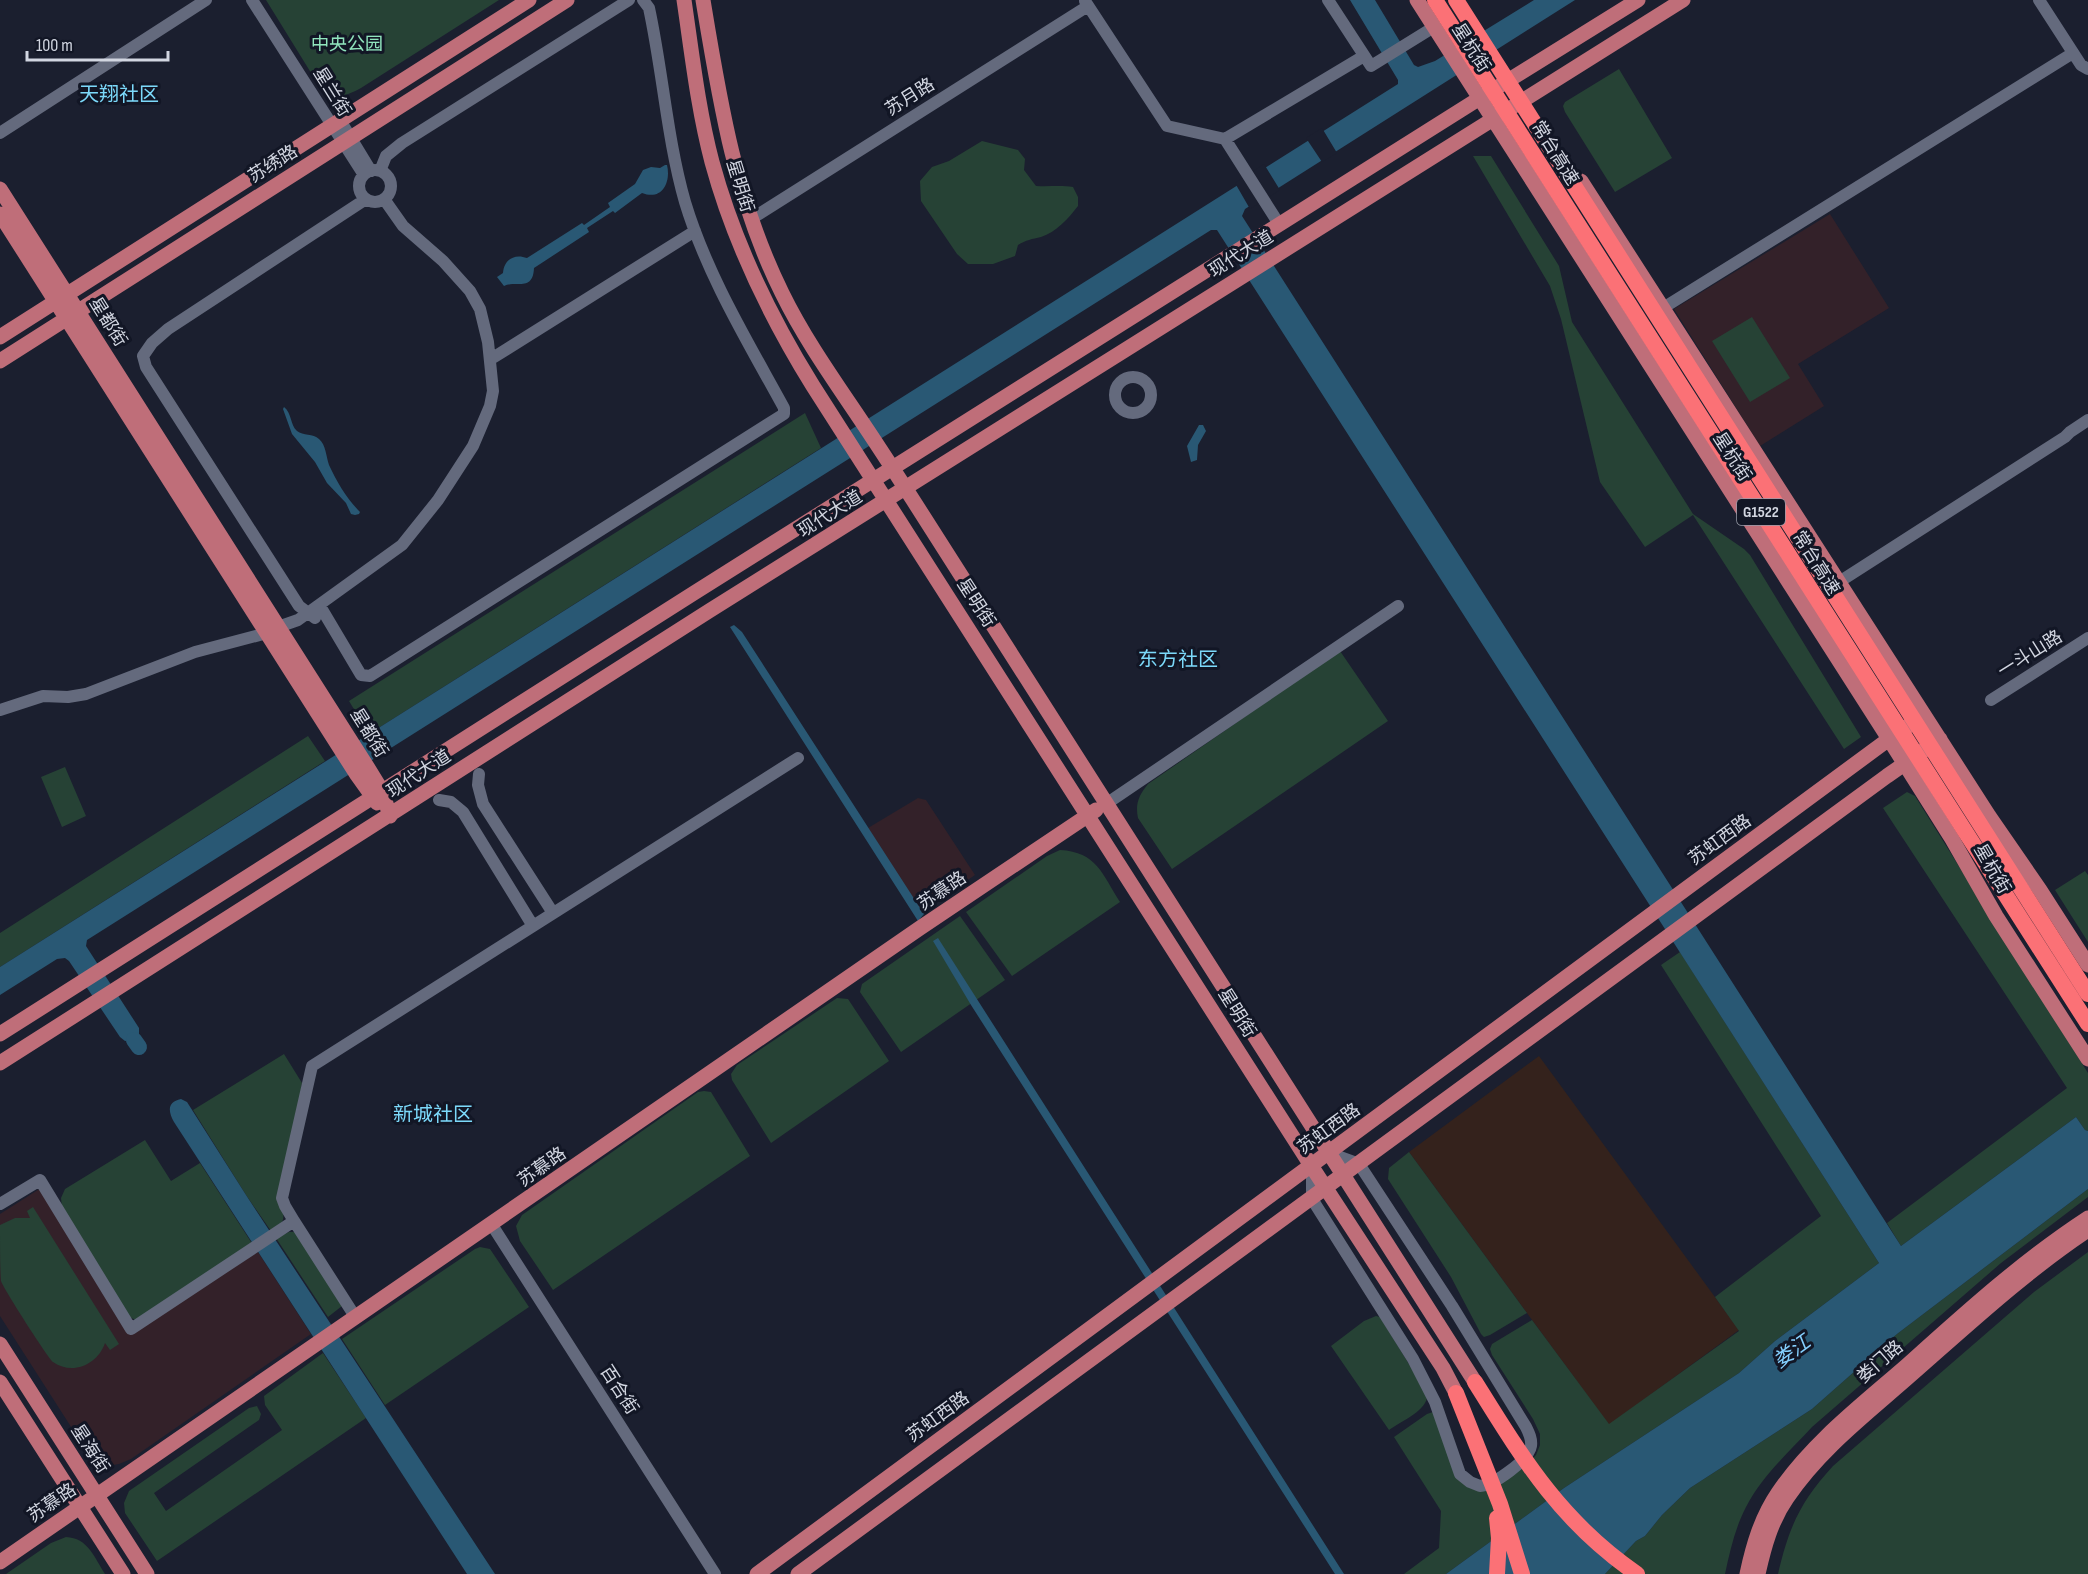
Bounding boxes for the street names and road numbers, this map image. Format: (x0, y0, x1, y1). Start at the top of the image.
street label: 星杭街 (1447, 20, 1495, 76)
street label: 星兰街 (309, 64, 355, 120)
street label: 苏月路 (882, 74, 938, 120)
street label: 常台高速 (1527, 117, 1583, 189)
street label: 苏绣路 (245, 141, 301, 187)
street label: 星明街 (722, 157, 758, 215)
street label: 现代大道 (1205, 226, 1277, 282)
street label: 星都街 (85, 294, 131, 350)
street label: 星杭街 (1708, 429, 1756, 485)
street label: 现代大道 (794, 486, 866, 542)
road number: G1522 (1737, 499, 1785, 525)
street label: 常台高速 (1788, 527, 1844, 599)
street label: 星明街 (952, 575, 1000, 631)
street label: 一斗山路 (1994, 626, 2066, 682)
street label: 星都街 (346, 705, 392, 761)
street label: 现代大道 (383, 746, 455, 802)
street label: 苏虹西路 (1685, 810, 1755, 870)
street label: 星杭街 (1969, 840, 2015, 898)
street label: 苏慕路 (914, 867, 970, 915)
street label: 星明街 (1214, 985, 1260, 1041)
street label: 苏虹西路 (1294, 1099, 1364, 1159)
street label: 苏慕路 (514, 1143, 570, 1191)
street label: 娄门路 (1853, 1336, 1907, 1388)
street label: 百合街 (595, 1362, 643, 1418)
street label: 苏虹西路 (903, 1387, 973, 1447)
street label: 星海街 (66, 1421, 114, 1477)
street label: 苏慕路 (24, 1479, 80, 1527)

